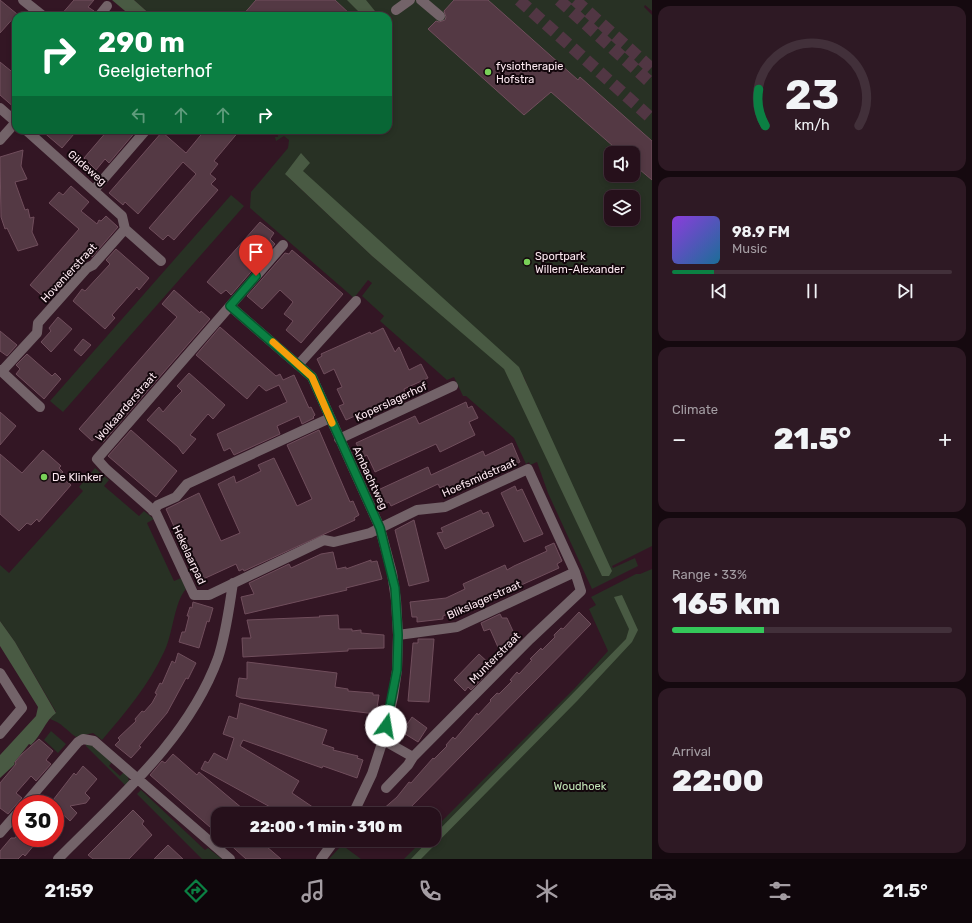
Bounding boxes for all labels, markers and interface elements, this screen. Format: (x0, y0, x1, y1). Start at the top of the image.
text: 290 m (98, 26, 185, 59)
icon: right (32, 28, 84, 80)
text: Geelgieterhof (98, 60, 212, 82)
place label: fysiotherapie Hofstra (496, 60, 563, 86)
marker: fysiotherapie Hofstra (483, 67, 493, 77)
text: 23 (785, 70, 839, 119)
icon: left (128, 104, 150, 126)
icon: ahead (170, 104, 192, 126)
icon: ahead (212, 104, 234, 126)
icon: right (254, 104, 276, 126)
text: km/h (794, 117, 830, 134)
map controls (604, 146, 640, 226)
button: sound (604, 146, 640, 182)
street label: Gildeweg (65, 148, 109, 188)
button: layers (604, 190, 640, 226)
text: 98.9 FM (732, 223, 790, 241)
pin (239, 235, 273, 276)
street label: Hovenierstraat (38, 240, 100, 305)
icon: arrive (245, 241, 267, 263)
text: Music (732, 241, 767, 256)
place label: Sportpark Willem-Alexander (535, 250, 625, 276)
marker: Sportpark Willem-Alexander (522, 257, 532, 267)
icon: previous (708, 280, 730, 302)
icon: pause (801, 280, 823, 302)
icon: next (894, 280, 916, 302)
street label: Wolkaarderstraat (93, 370, 160, 444)
street label: Koperslagerhof (353, 379, 430, 424)
text: Climate (672, 402, 718, 417)
text: 21.5° (773, 421, 851, 457)
text: − (672, 426, 686, 453)
text: + (938, 426, 952, 453)
street label: Ambachtweg (350, 444, 390, 512)
street label: Hoefsmidstraat (440, 456, 519, 500)
place label: De Klinker (52, 471, 104, 484)
marker: De Klinker (39, 472, 49, 482)
street label: Hekelaarpad (170, 523, 208, 587)
text: Range · 33% (672, 567, 747, 582)
street label: Blikslagerstraat (445, 578, 524, 622)
text: 165 km (672, 586, 780, 622)
street label: Munterstraat (467, 629, 524, 686)
position arrow (365, 705, 407, 747)
text: Arrival (672, 744, 711, 759)
text: 22:00 (672, 763, 764, 799)
park label: Woudhoek (554, 780, 607, 793)
speed limit sign: 30 (12, 795, 64, 847)
text: 22:00 · 1 min · 310 m (250, 818, 402, 836)
icon: directions (182, 877, 210, 905)
icon: music (299, 877, 327, 905)
icon: phone (416, 877, 444, 905)
icon: climate (533, 877, 561, 905)
icon: car (649, 877, 677, 905)
icon: filters (766, 877, 794, 905)
text: 21:59 (44, 880, 93, 902)
text: 21.5° (883, 880, 928, 902)

